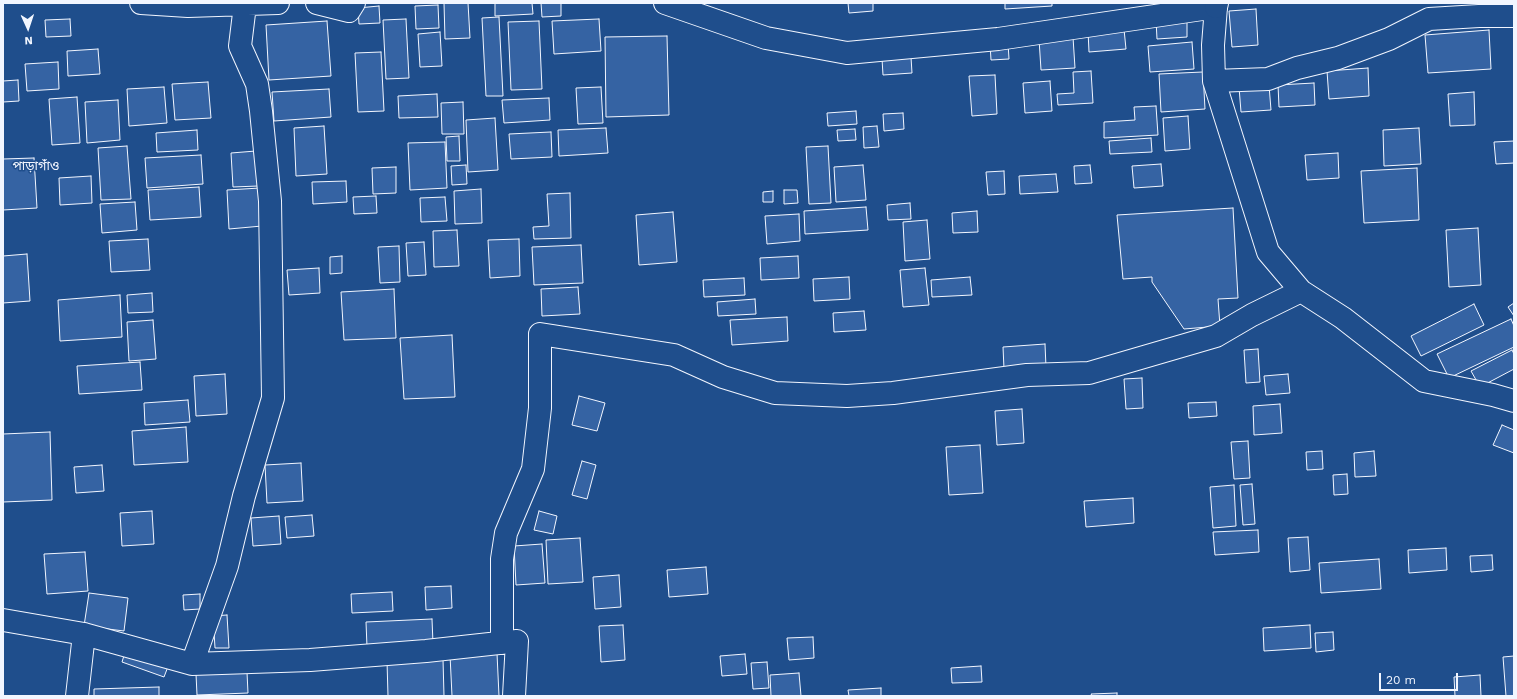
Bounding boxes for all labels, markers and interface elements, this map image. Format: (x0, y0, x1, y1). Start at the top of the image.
north arrow (8, 8, 48, 48)
text: N (24, 34, 33, 47)
district label: পাড়াগাঁও (13, 158, 59, 174)
scale bar (1381, 665, 1460, 691)
text: 20 m (1386, 673, 1416, 687)

